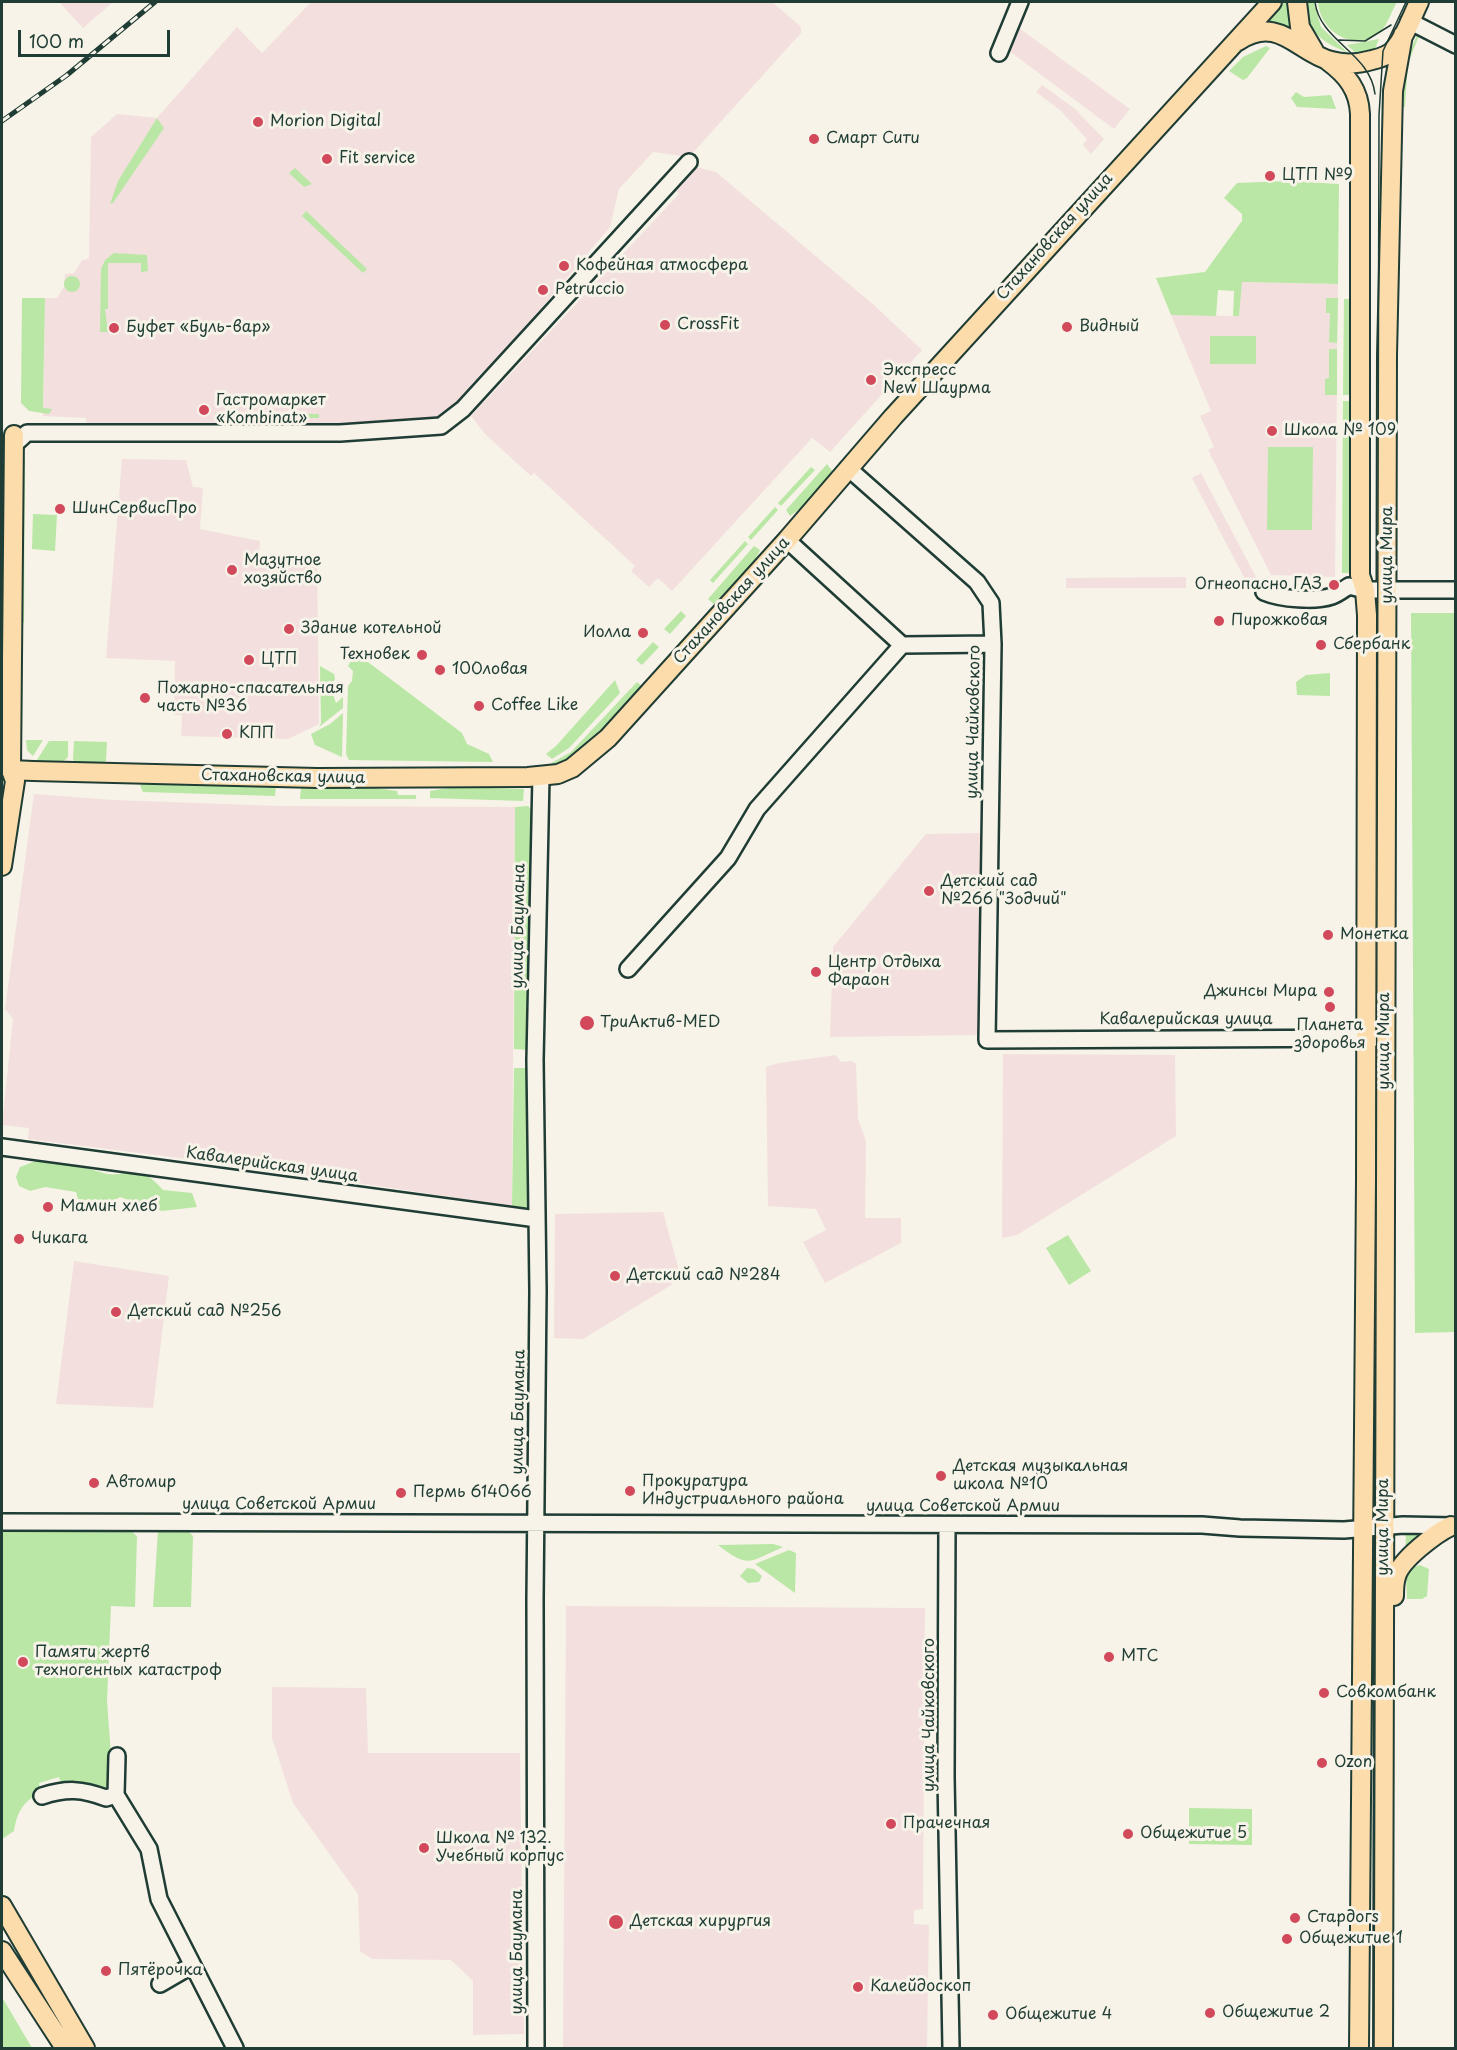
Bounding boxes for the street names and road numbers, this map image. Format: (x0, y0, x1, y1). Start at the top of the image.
street label: Стахановская улица (993, 169, 1117, 305)
street label: улица Мира (1378, 506, 1398, 604)
street label: Стахановская улица (670, 533, 794, 669)
street label: улица Чайковского (963, 645, 985, 799)
street label: Стахановская улица (201, 766, 365, 788)
street label: улица Баумана (508, 863, 530, 989)
street label: улица Мира (1375, 992, 1395, 1090)
street label: Кавалерийская улица (1099, 1010, 1273, 1030)
street label: Кавалерийская улица (185, 1143, 359, 1187)
street label: улица Баумана (508, 1349, 530, 1475)
street label: улица Мира (1374, 1478, 1394, 1576)
street label: улица Советской Армии (182, 1495, 376, 1515)
street label: улица Советской Армии (866, 1497, 1060, 1517)
street label: улица Чайковского (920, 1638, 940, 1792)
street label: улица Баумана (508, 1889, 528, 2015)

